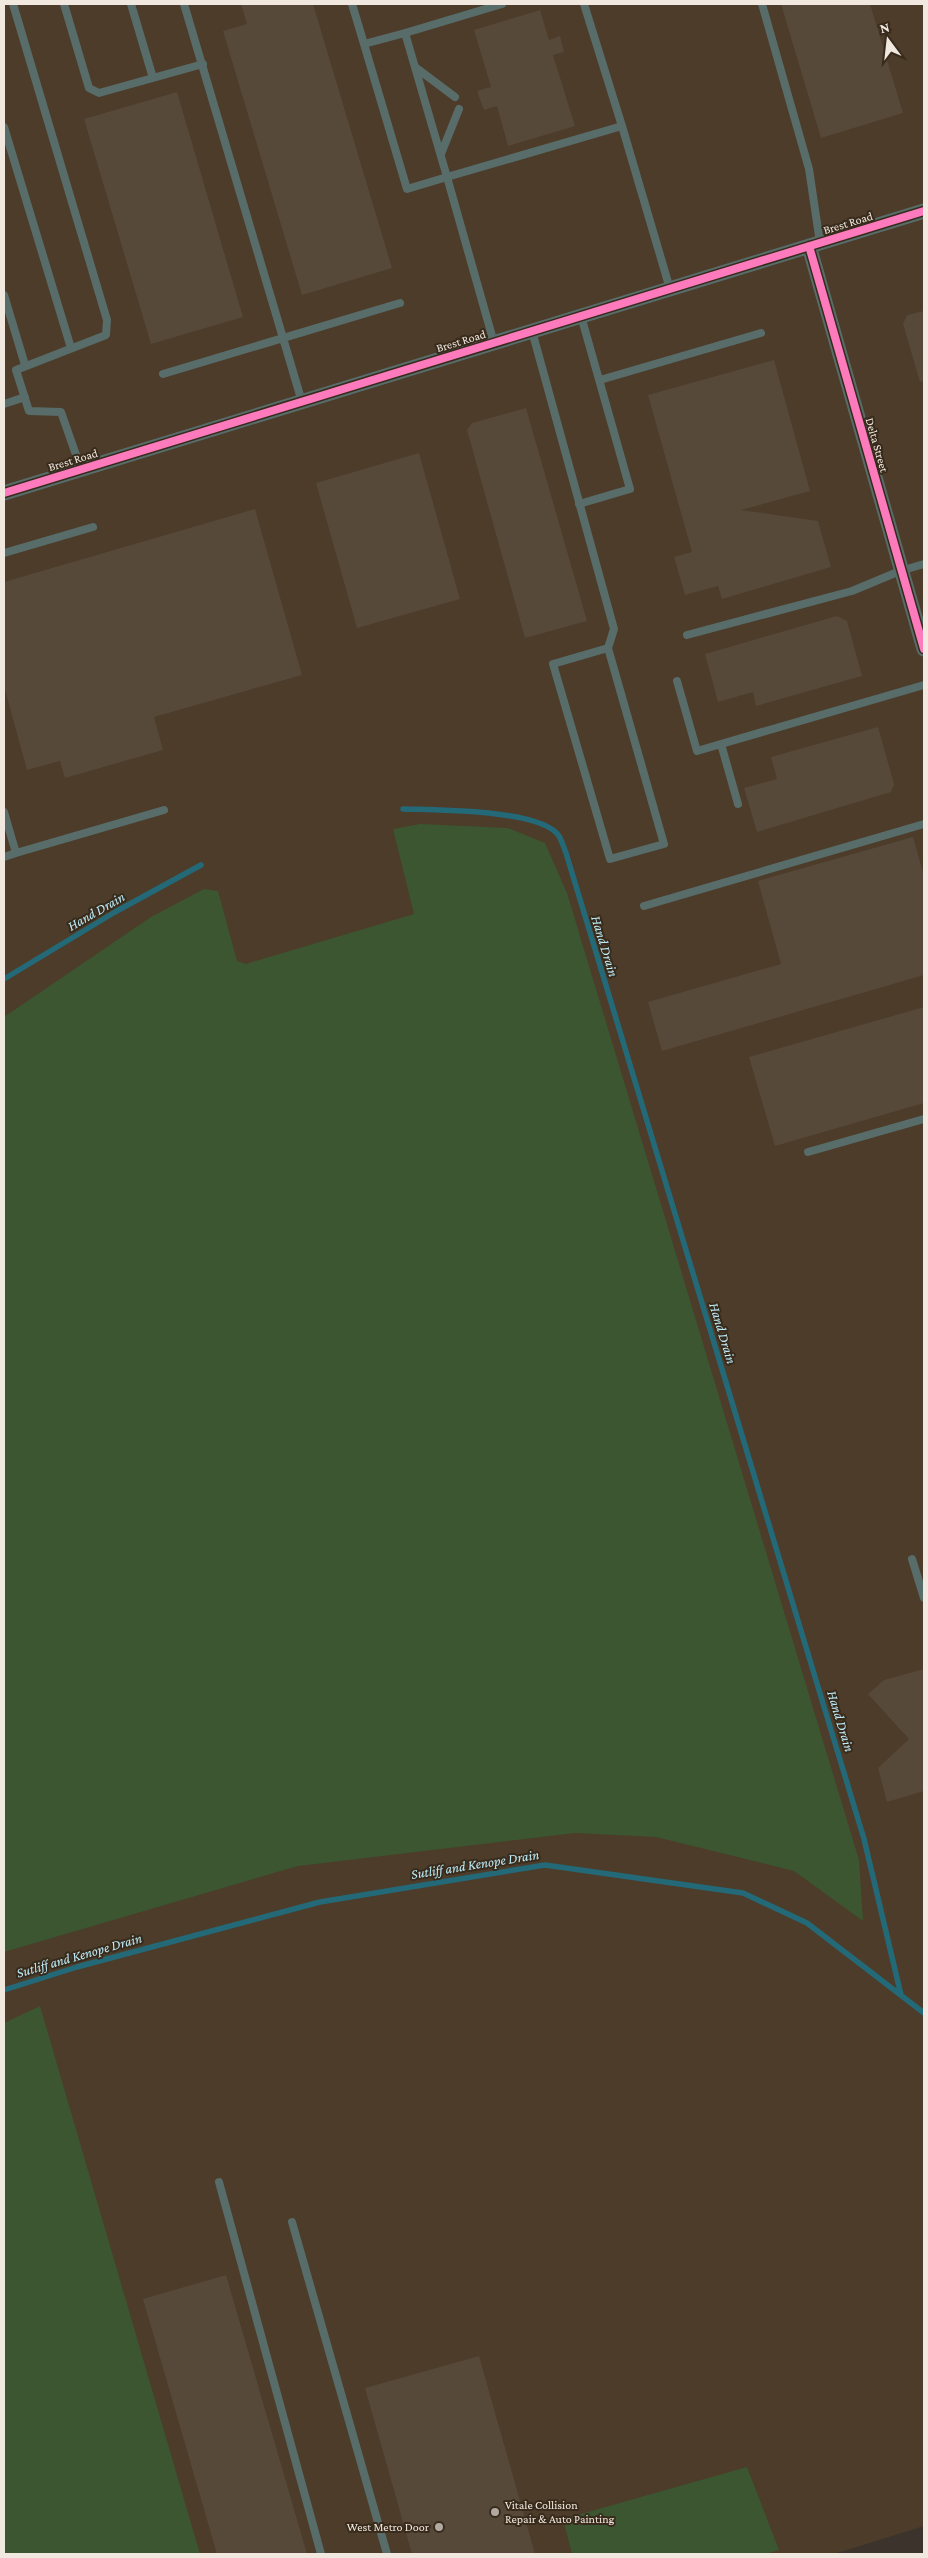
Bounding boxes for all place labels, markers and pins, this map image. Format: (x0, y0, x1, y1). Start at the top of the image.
place label: Vitale Collision Repair & Auto Painting (505, 2498, 615, 2526)
marker: Vitale Collision Repair & Auto Painting (489, 2506, 501, 2518)
place label: West Metro Door (347, 2520, 430, 2534)
marker: West Metro Door (433, 2521, 445, 2533)

